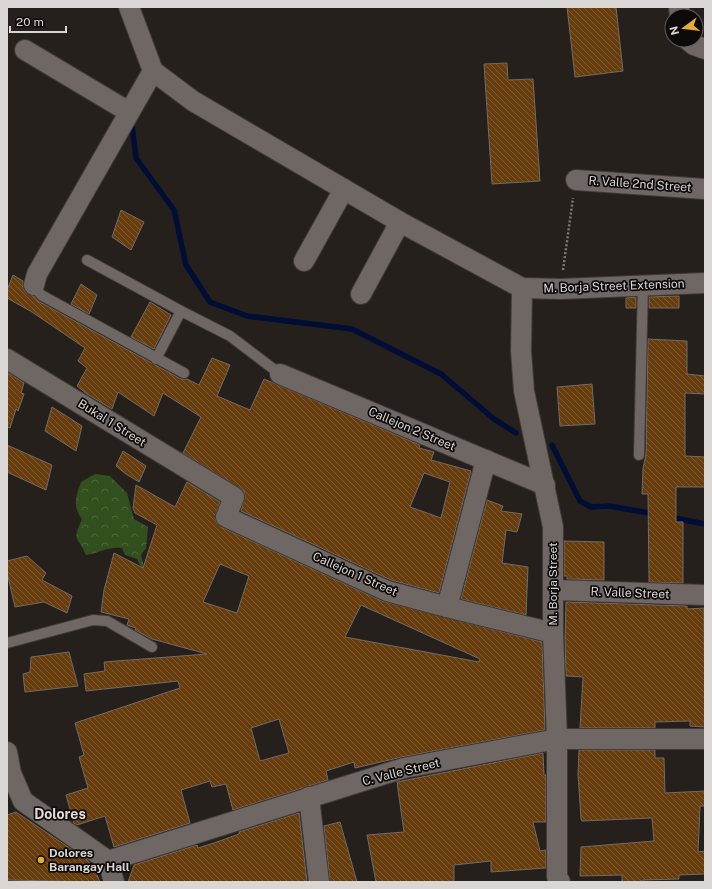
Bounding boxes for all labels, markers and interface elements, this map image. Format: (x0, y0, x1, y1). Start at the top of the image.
scale bar (10, 8, 66, 34)
north arrow (664, 8, 704, 48)
text: 20 m (16, 15, 44, 29)
text: N (667, 25, 681, 36)
street label: R. Valle 2nd Street (588, 173, 692, 195)
street label: M. Borja Street Extension (543, 277, 685, 295)
street label: Bukal 1 Street (75, 396, 149, 450)
street label: Callejon 2 Street (366, 404, 458, 454)
street label: M. Borja Street (546, 542, 560, 626)
street label: Callejon 1 Street (311, 549, 400, 599)
street label: R. Valle Street (590, 585, 670, 601)
street label: C. Valle Street (361, 756, 441, 788)
district label: Dolores (34, 806, 86, 822)
place label: Dolores Barangay Hall (49, 846, 130, 874)
marker: Dolores Barangay Hall (36, 855, 46, 865)

